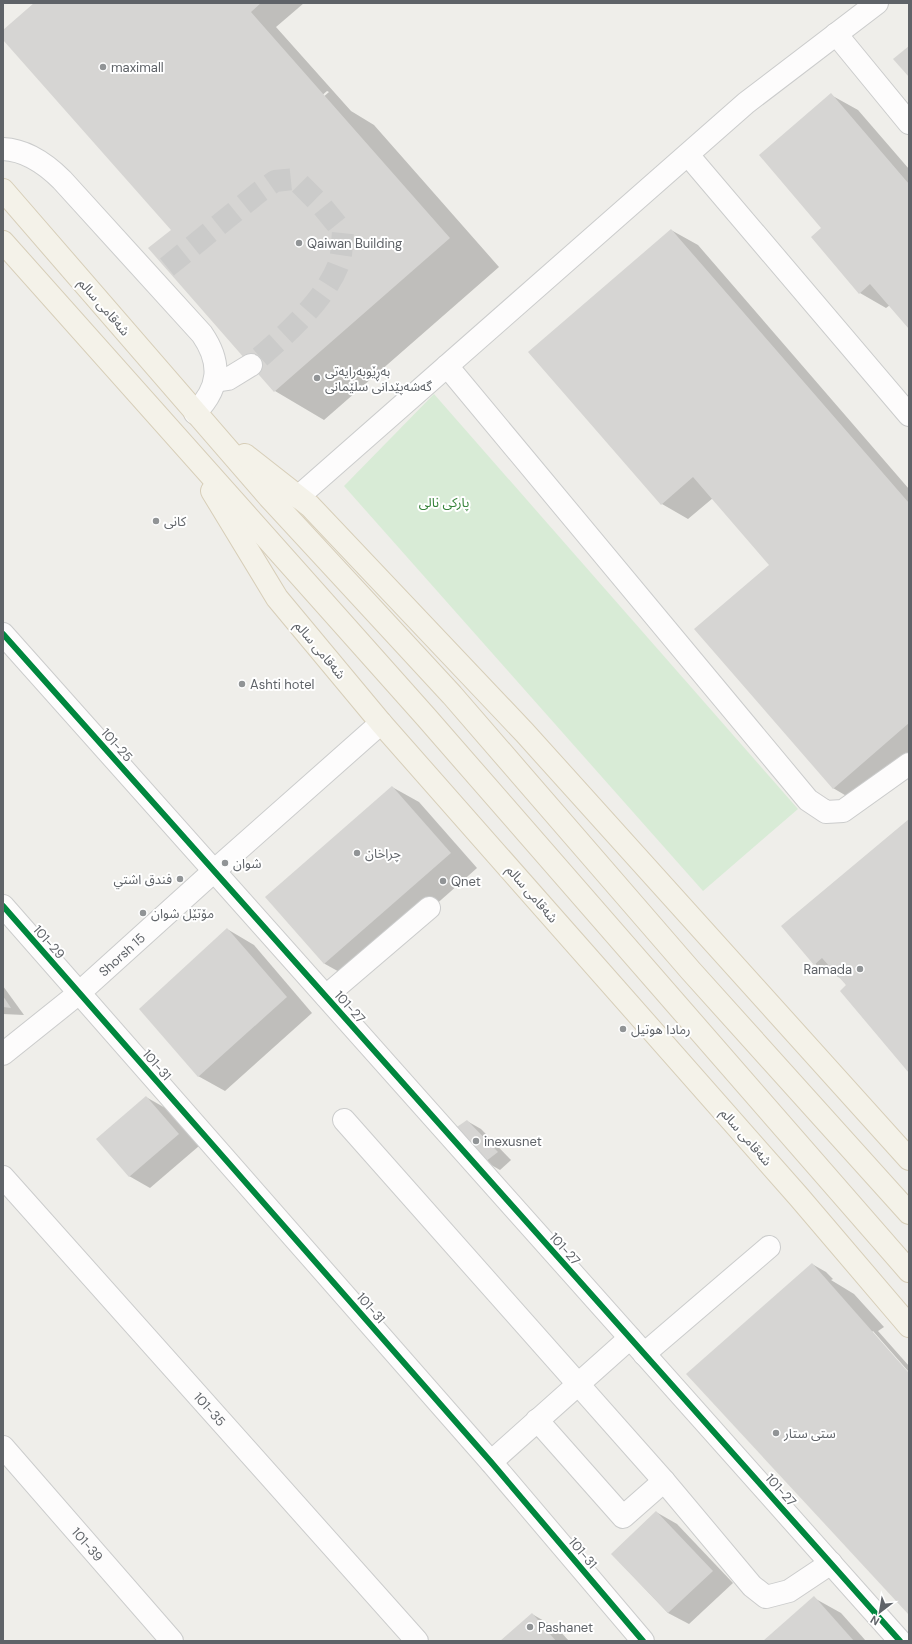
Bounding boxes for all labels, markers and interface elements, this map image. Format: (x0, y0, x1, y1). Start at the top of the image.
place label: maximall (111, 59, 164, 76)
marker: maximall (98, 62, 108, 72)
place label: Qaiwan Building (307, 235, 402, 252)
marker: Qaiwan Building (294, 238, 304, 248)
street label: شەقامی سالم (73, 275, 134, 341)
place label: بەڕێوبەرایەتی گەشەپێدانی سلێمانی (325, 363, 432, 396)
marker: بەڕێوبەرایەتی گەشەپێدانی سلێمانی (312, 373, 322, 383)
park label: پارکی نالی (419, 494, 469, 512)
place label: کانی (164, 513, 187, 530)
marker: کانی (151, 516, 161, 526)
street label: شەقامی سالم (289, 617, 349, 684)
place label: Ashti hotel (250, 676, 314, 693)
marker: Ashti hotel (237, 679, 247, 689)
street label: 101-25 (97, 725, 137, 765)
place label: چراخان (365, 845, 401, 863)
marker: چراخان (352, 848, 362, 858)
place label: شوان (233, 855, 261, 872)
marker: شوان (220, 858, 230, 868)
street label: شەقامی سالم (501, 862, 562, 928)
place label: فندق اشتي (114, 871, 172, 890)
place label: Qnet (451, 873, 481, 890)
marker: فندق اشتي (175, 874, 185, 884)
marker: Qnet (438, 876, 448, 886)
place label: مۆتێل شوان (151, 905, 214, 922)
marker: مۆتێل شوان (138, 908, 148, 918)
street label: 101-29 (29, 922, 69, 962)
street label: Shorsh 15 (95, 929, 149, 980)
place label: Ramada (804, 961, 852, 978)
marker: Ramada (855, 964, 865, 974)
street label: 101-27 (331, 987, 369, 1027)
place label: رمادا هوتيل (631, 1021, 690, 1038)
marker: رمادا هوتيل (618, 1024, 628, 1034)
street label: 101-31 (139, 1046, 175, 1084)
street label: شەقامی سالم (715, 1105, 776, 1171)
place label: inexusnet (484, 1133, 542, 1150)
marker: inexusnet (471, 1136, 481, 1146)
street label: 101-27 (546, 1229, 584, 1269)
street label: 101-31 (353, 1289, 389, 1327)
street label: 101-35 (190, 1389, 230, 1430)
place label: ستی ستار (783, 1425, 836, 1442)
marker: ستی ستار (771, 1428, 781, 1438)
street label: 101-27 (762, 1470, 800, 1510)
street label: 101-39 (68, 1524, 107, 1565)
street label: 101-31 (565, 1534, 601, 1572)
north arrow (860, 1592, 900, 1632)
text: N (868, 1613, 882, 1629)
place label: Pashanet (538, 1619, 593, 1636)
marker: Pashanet (525, 1622, 535, 1632)

